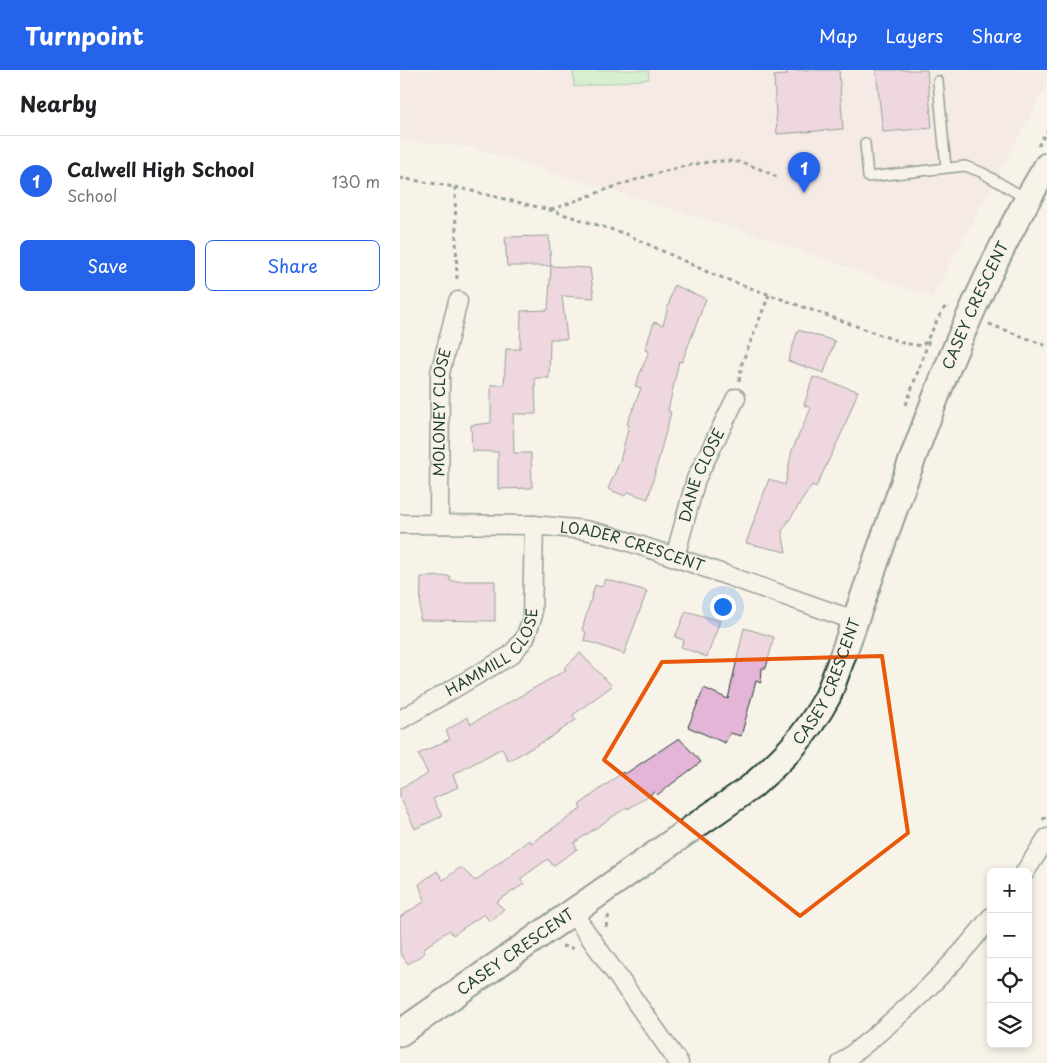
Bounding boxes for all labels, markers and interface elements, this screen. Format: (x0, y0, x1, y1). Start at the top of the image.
text: Turnpoint (25, 17, 144, 53)
text: Map (819, 22, 858, 49)
text: Layers (886, 22, 943, 49)
text: Share (971, 22, 1022, 49)
text: Nearby (20, 87, 97, 119)
pin: 1 (788, 152, 820, 193)
text: Calwell High School (67, 155, 254, 183)
text: 1 (32, 169, 40, 193)
text: 130 m (332, 169, 380, 193)
text: School (67, 183, 117, 207)
street label: CASEY CRESCENT (935, 236, 1014, 373)
button: Save (20, 240, 195, 291)
button: Share (205, 240, 380, 291)
street label: MOLONEY CLOSE (426, 345, 456, 477)
street label: DANE CLOSE (672, 424, 729, 525)
street label: LOADER CRESCENT (559, 515, 709, 577)
your location (710, 594, 736, 620)
street label: HAMMILL CLOSE (440, 608, 542, 701)
street label: CASEY CRESCENT (786, 614, 865, 749)
map controls (987, 868, 1032, 1048)
button: + (987, 868, 1032, 913)
street label: CASEY CRESCENT (451, 901, 579, 1000)
button: − (987, 913, 1032, 958)
button: locate (987, 958, 1032, 1003)
button: layers (987, 1003, 1032, 1048)

